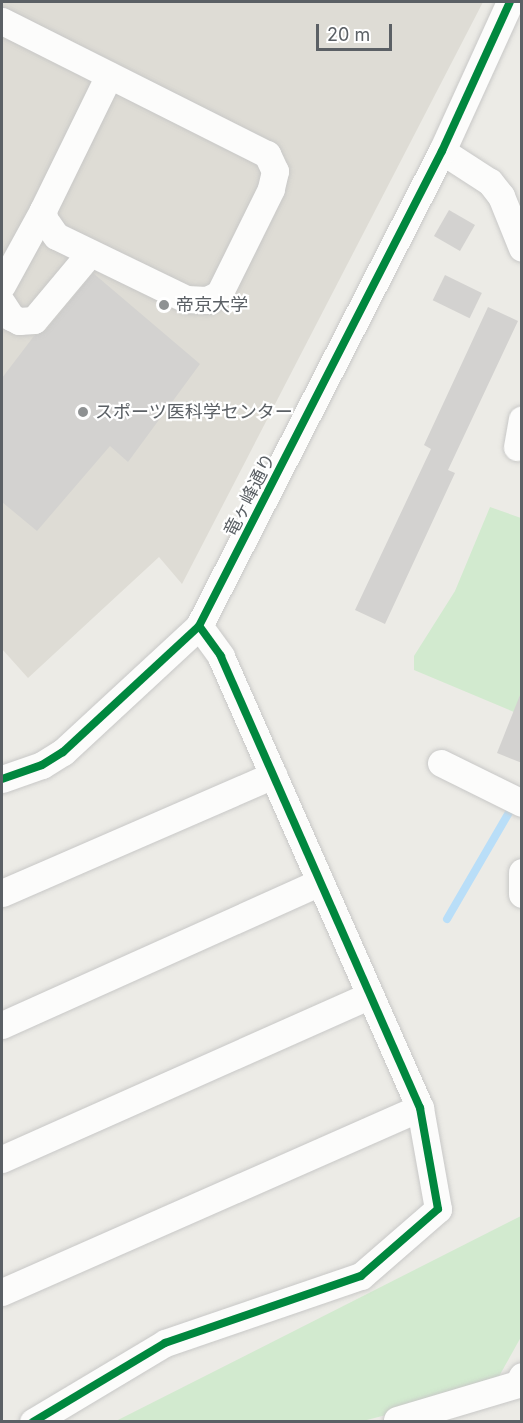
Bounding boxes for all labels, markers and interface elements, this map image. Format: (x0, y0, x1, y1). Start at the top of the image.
scale bar (319, 12, 396, 50)
text: 20 m (327, 24, 370, 45)
place label: 帝京大学 (176, 294, 248, 316)
marker: 帝京大学 (157, 298, 171, 312)
place label: スポーツ医科学センター (95, 401, 293, 423)
marker: スポーツ医科学センター (76, 405, 90, 419)
street label: 竜ヶ峰通り (220, 450, 280, 540)

